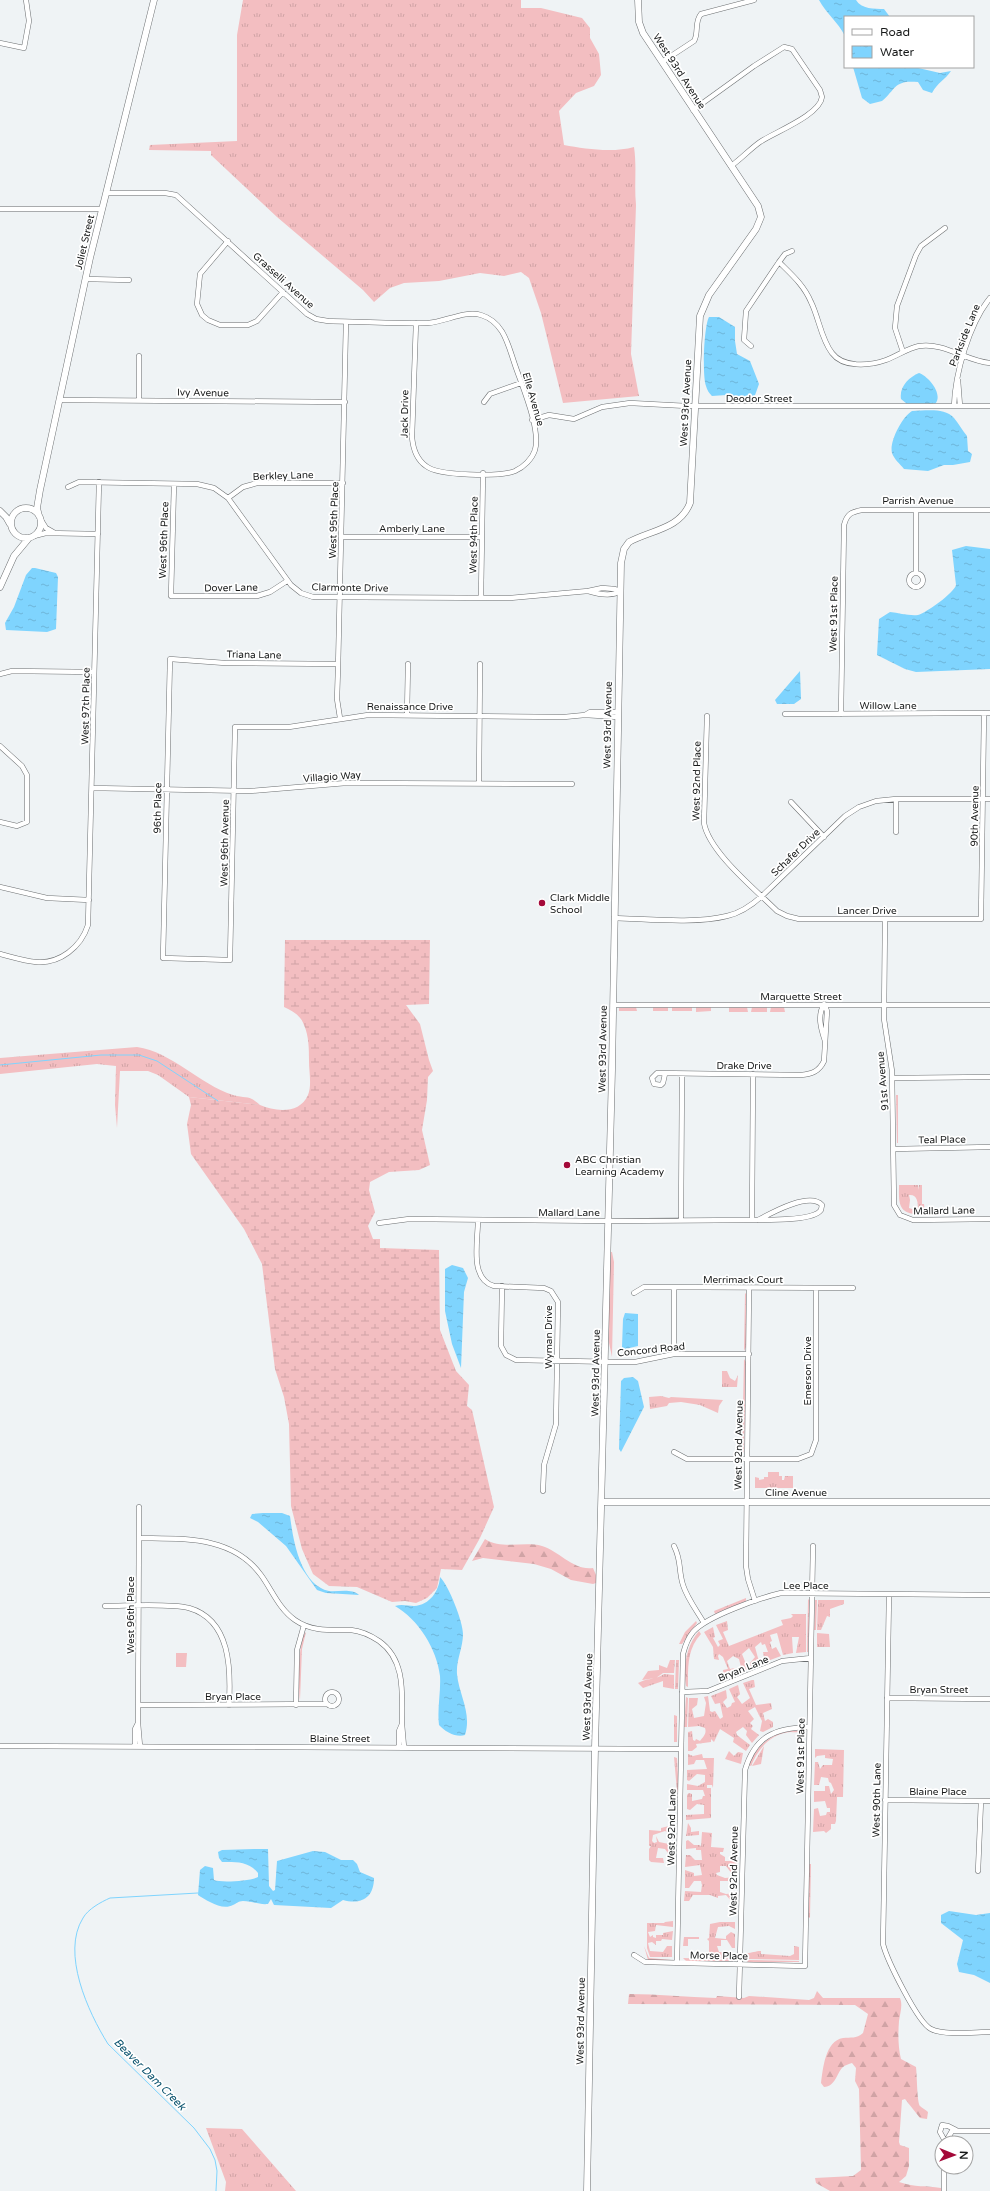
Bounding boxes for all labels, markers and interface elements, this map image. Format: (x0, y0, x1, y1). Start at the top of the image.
legend (844, 16, 974, 68)
text: Road (880, 25, 910, 39)
street label: West 93rd Avenue (650, 32, 708, 112)
text: Water (880, 45, 915, 59)
street label: Joliet Street (73, 213, 97, 271)
street label: Grasselli Avenue (250, 250, 317, 312)
street label: Parkside Lane (947, 302, 983, 368)
street label: West 93rd Avenue (678, 359, 694, 447)
street label: Elle Avenue (520, 371, 547, 428)
street label: Ivy Avenue (177, 387, 229, 399)
street label: Jack Drive (399, 389, 411, 438)
street label: Deodor Street (726, 393, 792, 405)
street label: Berkley Lane (252, 469, 314, 483)
street label: West 95th Place (327, 481, 341, 559)
street label: Parrish Avenue (882, 495, 954, 507)
street label: West 94th Place (467, 496, 481, 574)
street label: West 96th Place (157, 501, 171, 579)
street label: Amberly Lane (379, 523, 445, 535)
street label: West 91st Place (827, 576, 841, 652)
street label: Clarmonte Drive (312, 581, 389, 595)
street label: Dover Lane (204, 582, 258, 594)
street label: Triana Lane (226, 649, 282, 661)
street label: West 97th Place (79, 667, 93, 745)
street label: West 93rd Avenue (601, 681, 615, 769)
street label: Willow Lane (859, 700, 917, 712)
street label: Renaissance Drive (367, 701, 454, 713)
street label: West 92nd Place (690, 741, 704, 821)
street label: Villagio Way (303, 769, 362, 785)
street label: 96th Place (152, 782, 164, 834)
street label: 90th Avenue (968, 785, 982, 847)
street label: West 96th Avenue (218, 799, 232, 887)
street label: Schafer Drive (769, 826, 823, 879)
place label: Clark Middle School (550, 892, 610, 916)
marker: Clark Middle School (537, 898, 547, 908)
street label: Lancer Drive (837, 905, 897, 917)
street label: Marquette Street (760, 991, 842, 1003)
street label: West 93rd Avenue (596, 1005, 610, 1093)
street label: 91st Avenue (874, 1050, 892, 1111)
street label: Drake Drive (716, 1060, 772, 1072)
street label: Teal Place (918, 1134, 966, 1146)
place label: ABC Christian Learning Academy (575, 1154, 665, 1178)
marker: ABC Christian Learning Academy (562, 1160, 572, 1170)
street label: Mallard Lane (913, 1204, 975, 1218)
street label: Mallard Lane (538, 1207, 600, 1219)
street label: Merrimack Court (703, 1274, 783, 1286)
street label: Wyman Drive (543, 1305, 555, 1369)
street label: West 93rd Avenue (589, 1329, 603, 1417)
street label: Emerson Drive (802, 1336, 814, 1406)
street label: Concord Road (617, 1340, 686, 1360)
street label: West 92nd Avenue (732, 1400, 746, 1490)
street label: Cline Avenue (765, 1487, 827, 1499)
street label: West 96th Place (125, 1576, 137, 1654)
street label: Lee Place (783, 1580, 829, 1592)
street label: West 93rd Avenue (580, 1653, 596, 1741)
street label: Bryan Lane (716, 1653, 771, 1685)
street label: Bryan Street (910, 1684, 969, 1696)
street label: Bryan Place (205, 1691, 261, 1703)
street label: West 91st Place (794, 1718, 808, 1794)
street label: Blaine Street (310, 1733, 370, 1745)
street label: West 90th Lane (870, 1762, 884, 1837)
street label: Blaine Place (909, 1786, 967, 1798)
street label: West 92nd Lane (665, 1788, 679, 1866)
street label: West 92nd Avenue (727, 1826, 741, 1916)
street label: Morse Place (690, 1949, 749, 1963)
street label: West 93rd Avenue (574, 1977, 588, 2065)
water label: Beaver Dam Creek (111, 2036, 189, 2114)
north arrow (934, 2135, 974, 2175)
text: N (957, 2151, 970, 2160)

